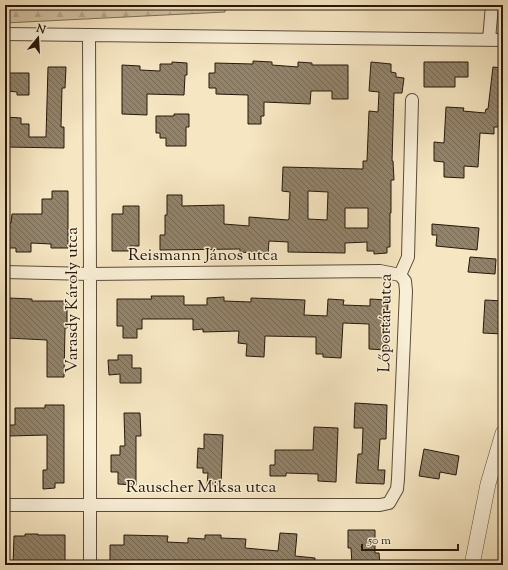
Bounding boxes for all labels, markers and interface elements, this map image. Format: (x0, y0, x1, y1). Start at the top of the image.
north arrow (18, 18, 58, 58)
text: N (33, 20, 48, 38)
street label: Varasdy Károly utca (61, 227, 85, 373)
street label: Reismann János utca (128, 244, 278, 268)
street label: Lőportár utca (373, 273, 399, 373)
street label: Rauscher Miksa utca (126, 476, 276, 500)
scale bar (362, 526, 458, 552)
text: 50 m (367, 532, 391, 550)

